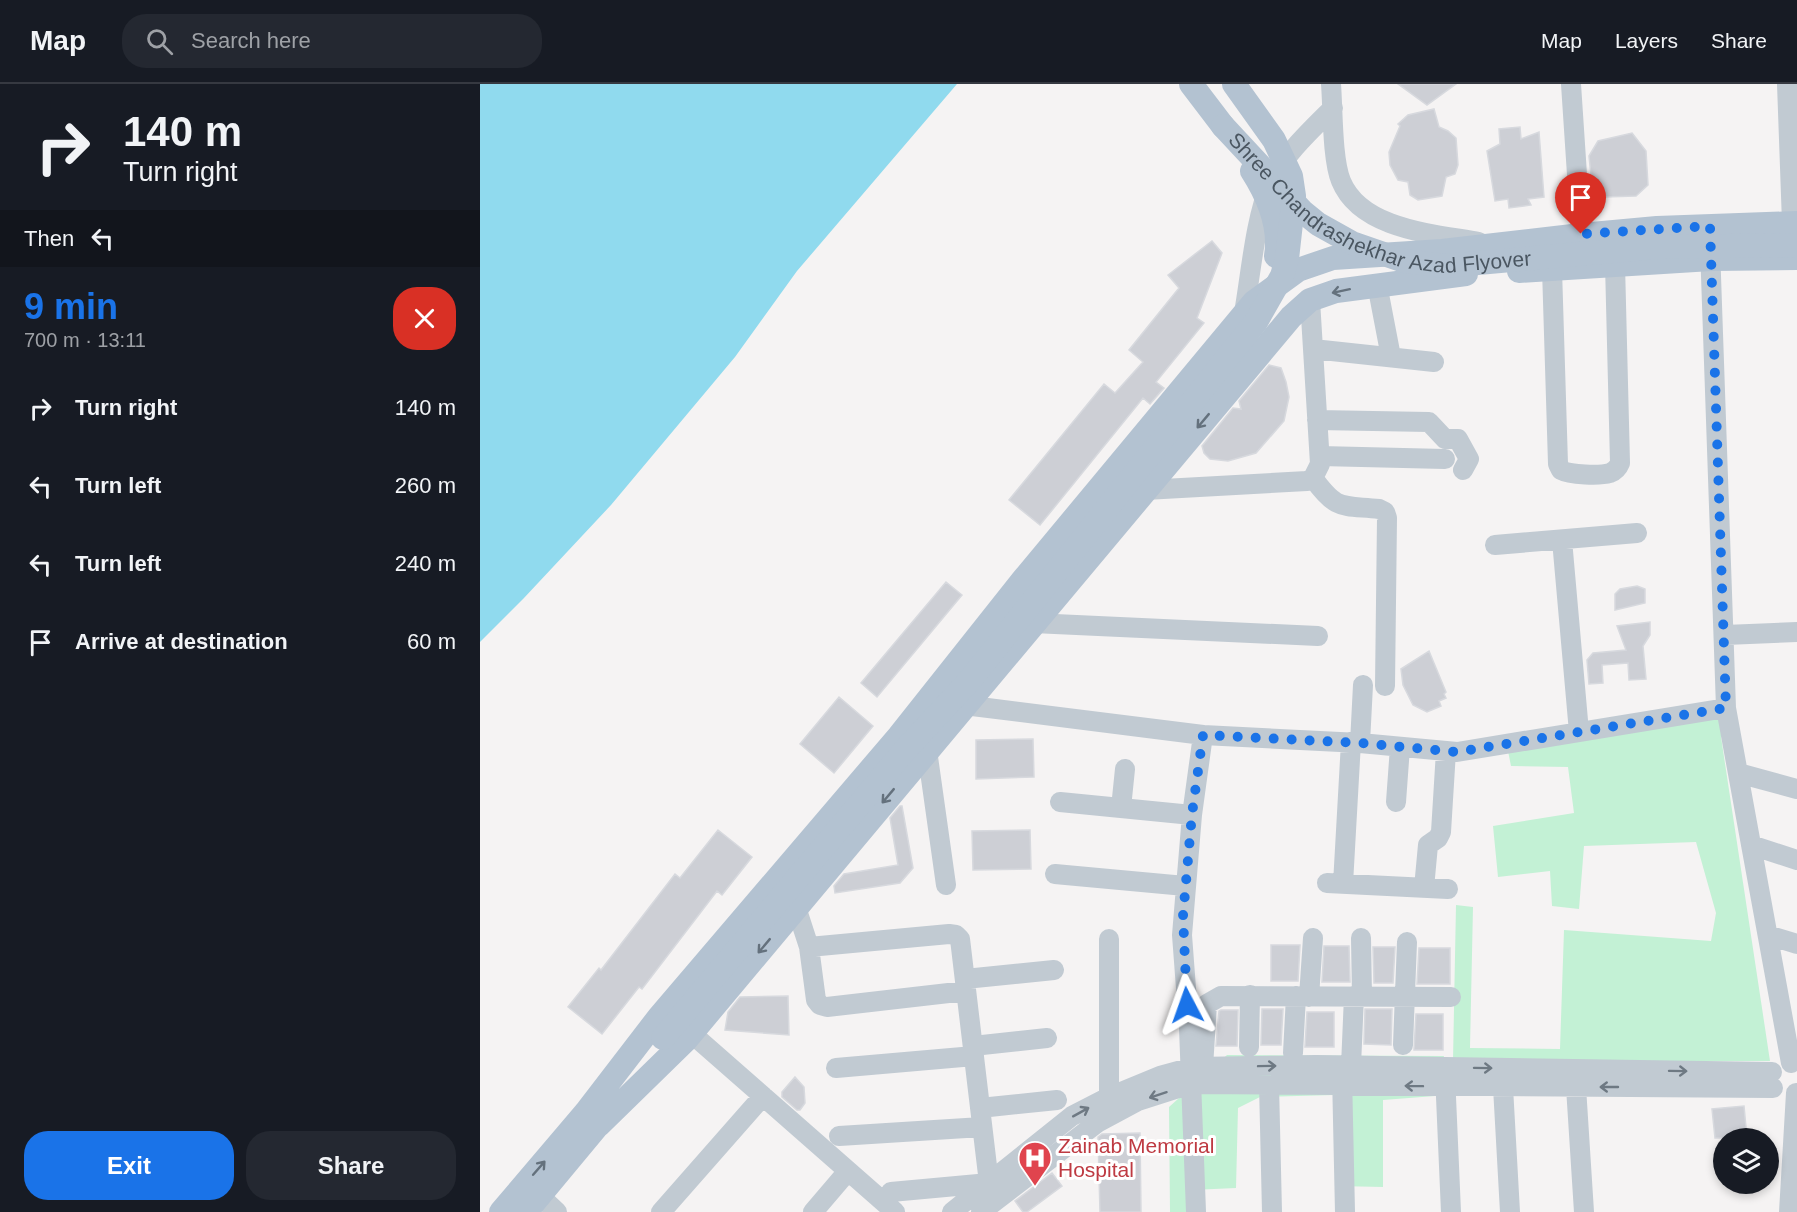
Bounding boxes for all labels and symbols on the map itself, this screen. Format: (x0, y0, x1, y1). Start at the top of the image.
street label: Shree Chandrashekhar Azad Flyover (1224, 128, 1532, 277)
pin (1555, 172, 1606, 234)
one-way arrow (1332, 286, 1352, 297)
one-way arrow (1197, 413, 1210, 429)
one-way arrow (882, 788, 895, 804)
one-way arrow (757, 938, 770, 954)
position arrow (1155, 973, 1219, 1037)
one-way arrow (1256, 1060, 1276, 1072)
one-way arrow (1472, 1062, 1492, 1074)
one-way arrow (1667, 1065, 1687, 1077)
one-way arrow (1405, 1080, 1425, 1092)
one-way arrow (1600, 1081, 1620, 1093)
one-way arrow (1149, 1090, 1168, 1101)
one-way arrow (1072, 1106, 1089, 1118)
place label: Zainab Memorial Hospital (1058, 1134, 1214, 1181)
hospital icon: Zainab Memorial Hospital (1017, 1140, 1053, 1187)
one-way arrow (532, 1161, 546, 1176)

